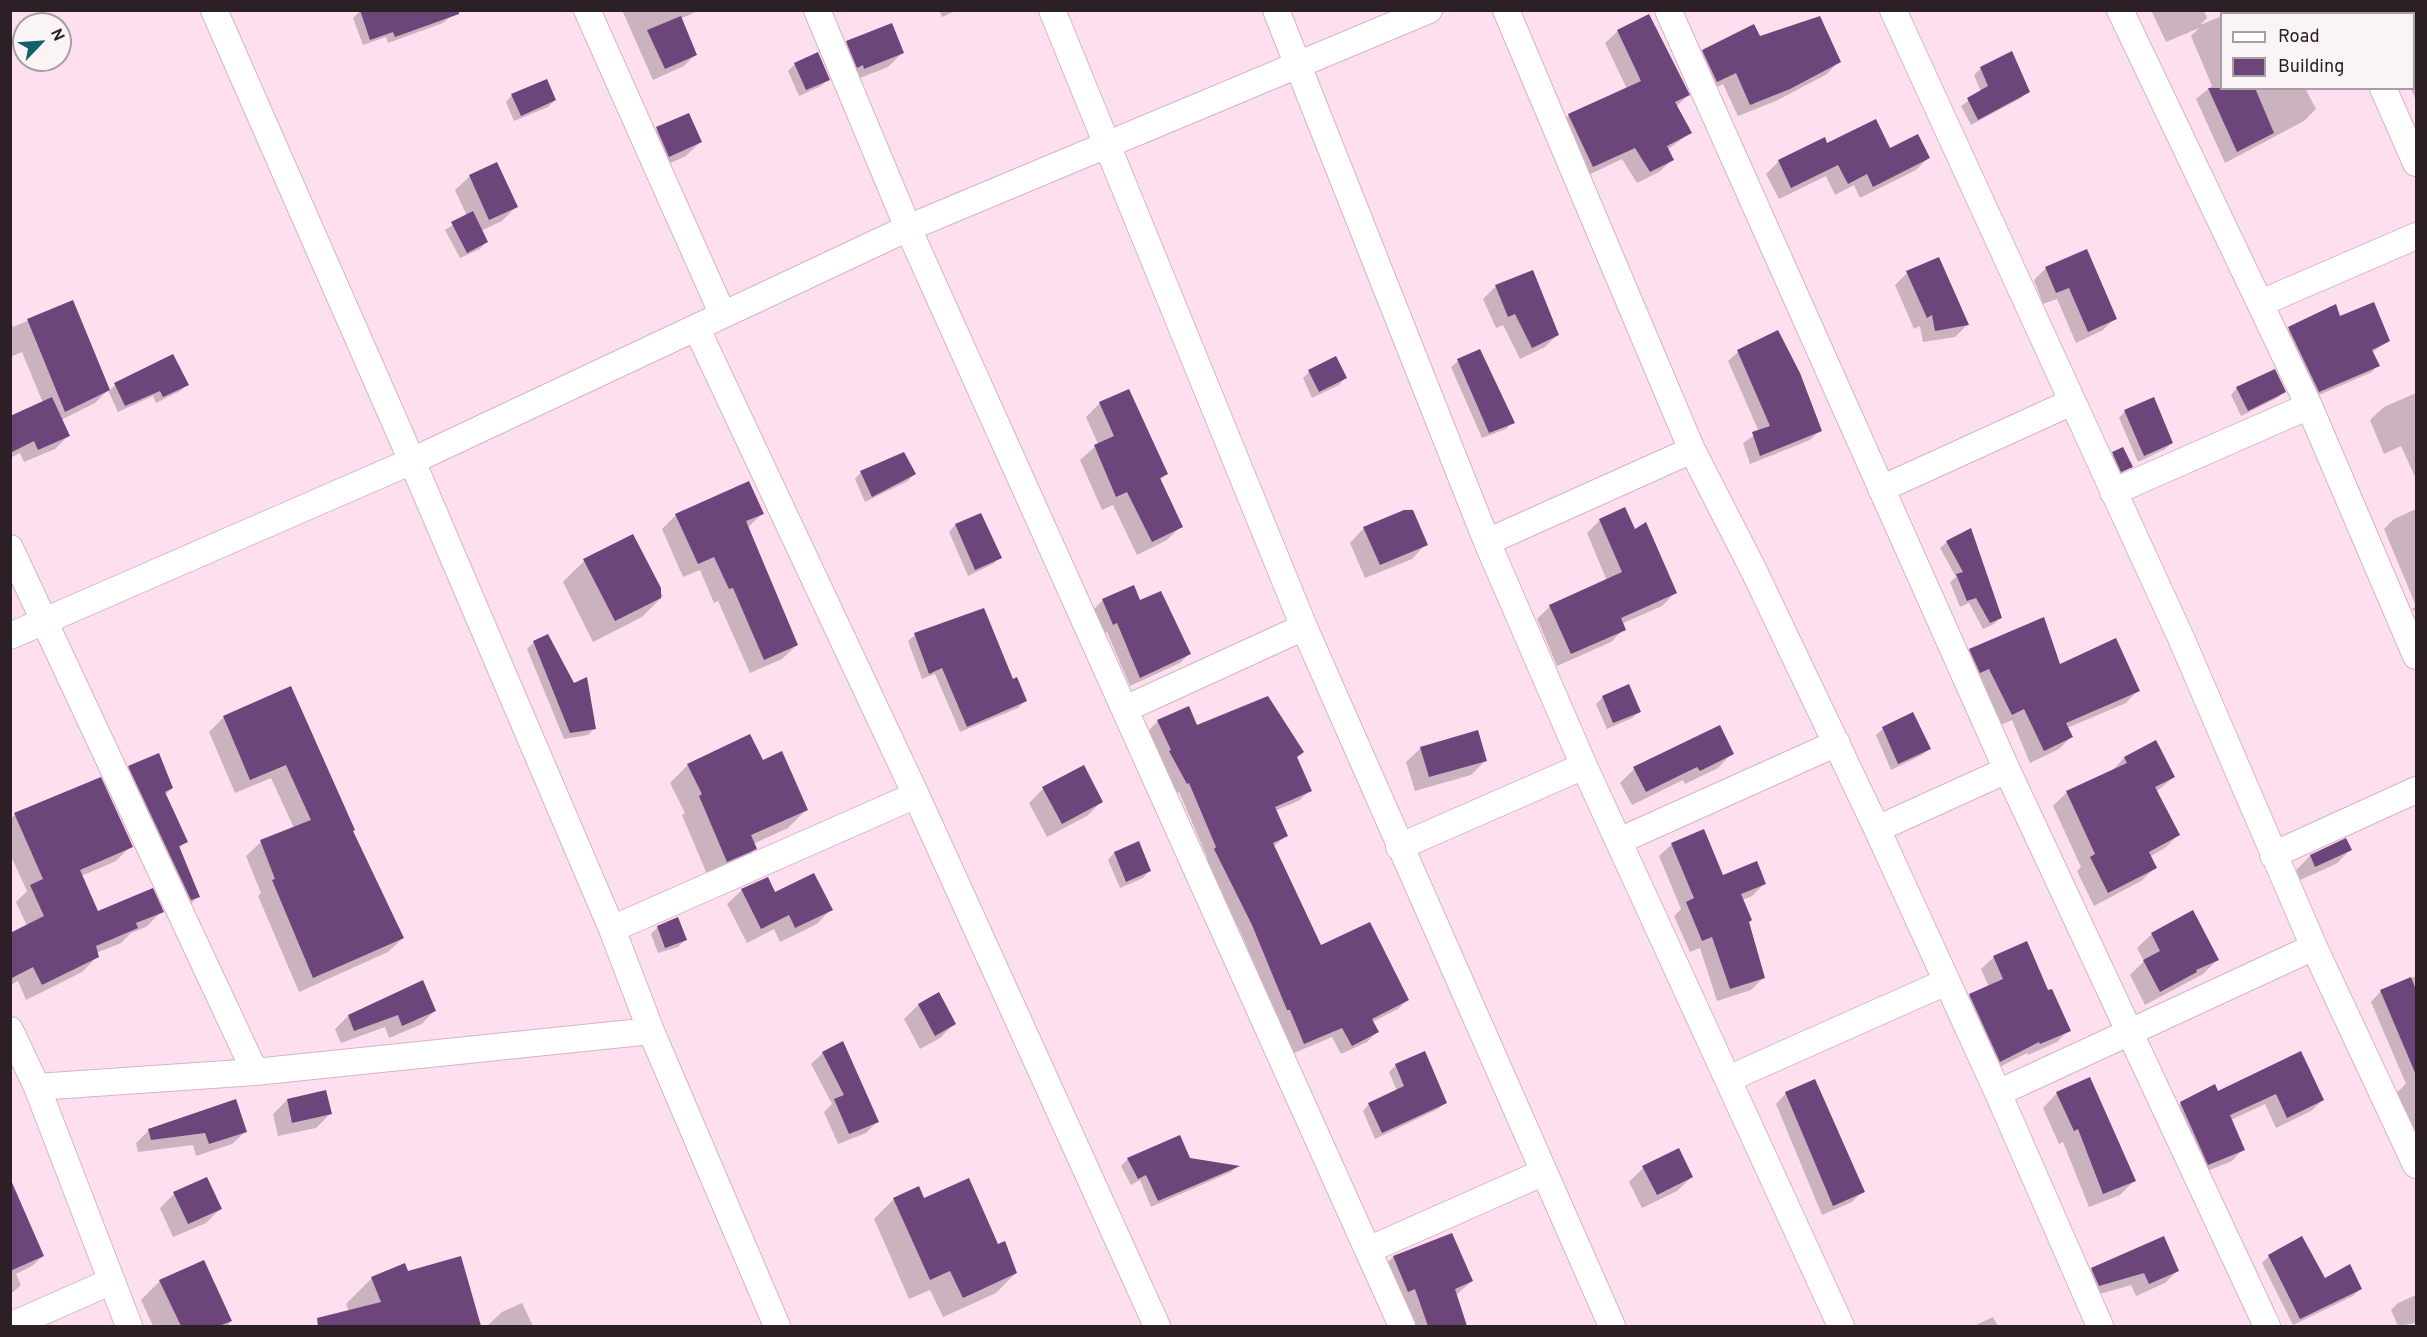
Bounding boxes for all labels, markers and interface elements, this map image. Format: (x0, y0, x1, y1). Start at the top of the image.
north arrow (12, 12, 72, 72)
legend (2220, 12, 2415, 90)
text: N (45, 26, 68, 45)
text: Road (2278, 26, 2320, 49)
text: Building (2278, 56, 2344, 79)

